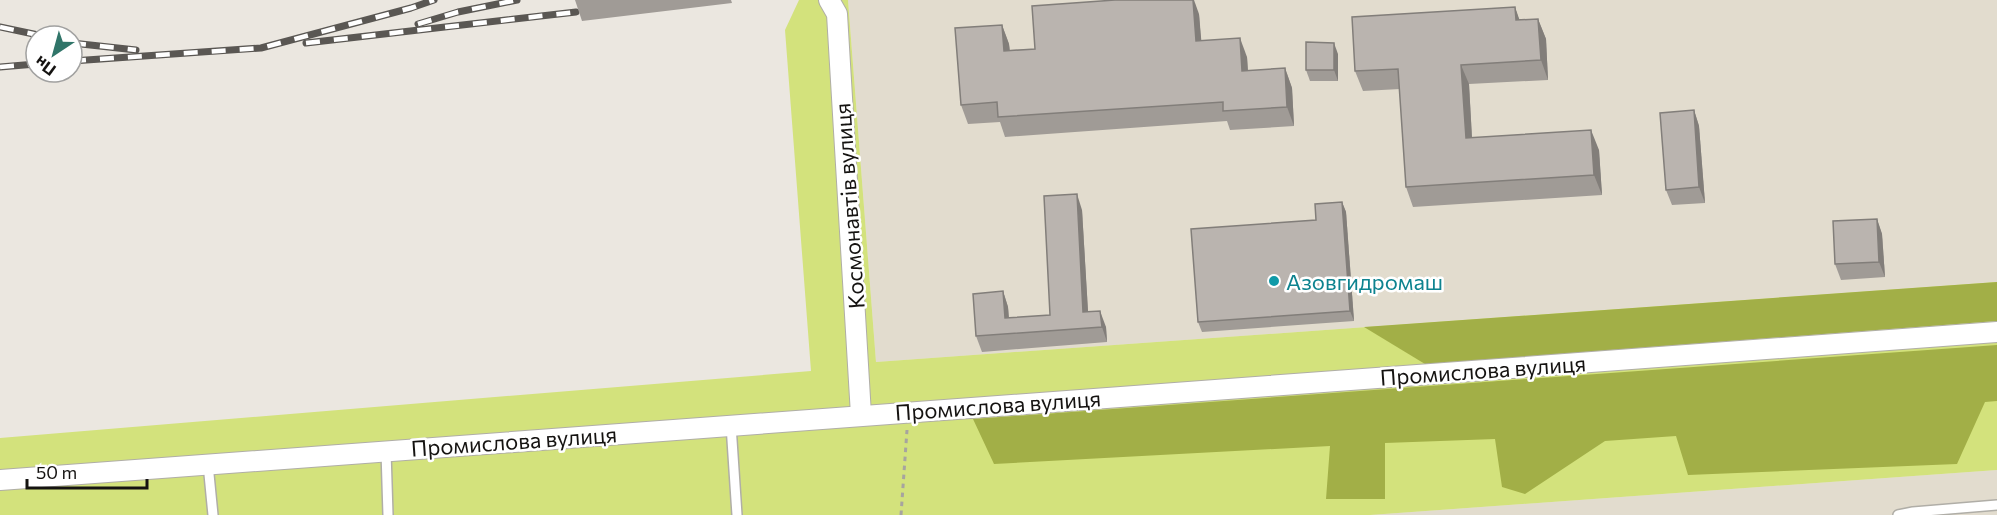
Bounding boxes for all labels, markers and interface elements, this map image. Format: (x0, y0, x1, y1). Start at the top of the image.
north arrow (24, 24, 84, 84)
text: Пн (31, 53, 59, 80)
street label: Космонавтів вулиця (828, 102, 870, 310)
place label: Азовгидромаш (1286, 268, 1443, 295)
marker: Азовгидромаш (1267, 274, 1281, 288)
street label: Промислова вулиця (1379, 349, 1587, 391)
street label: Промислова вулиця (894, 384, 1102, 426)
street label: Промислова вулиця (410, 420, 618, 462)
scale bar (27, 452, 147, 490)
text: 50 m (36, 461, 77, 483)

